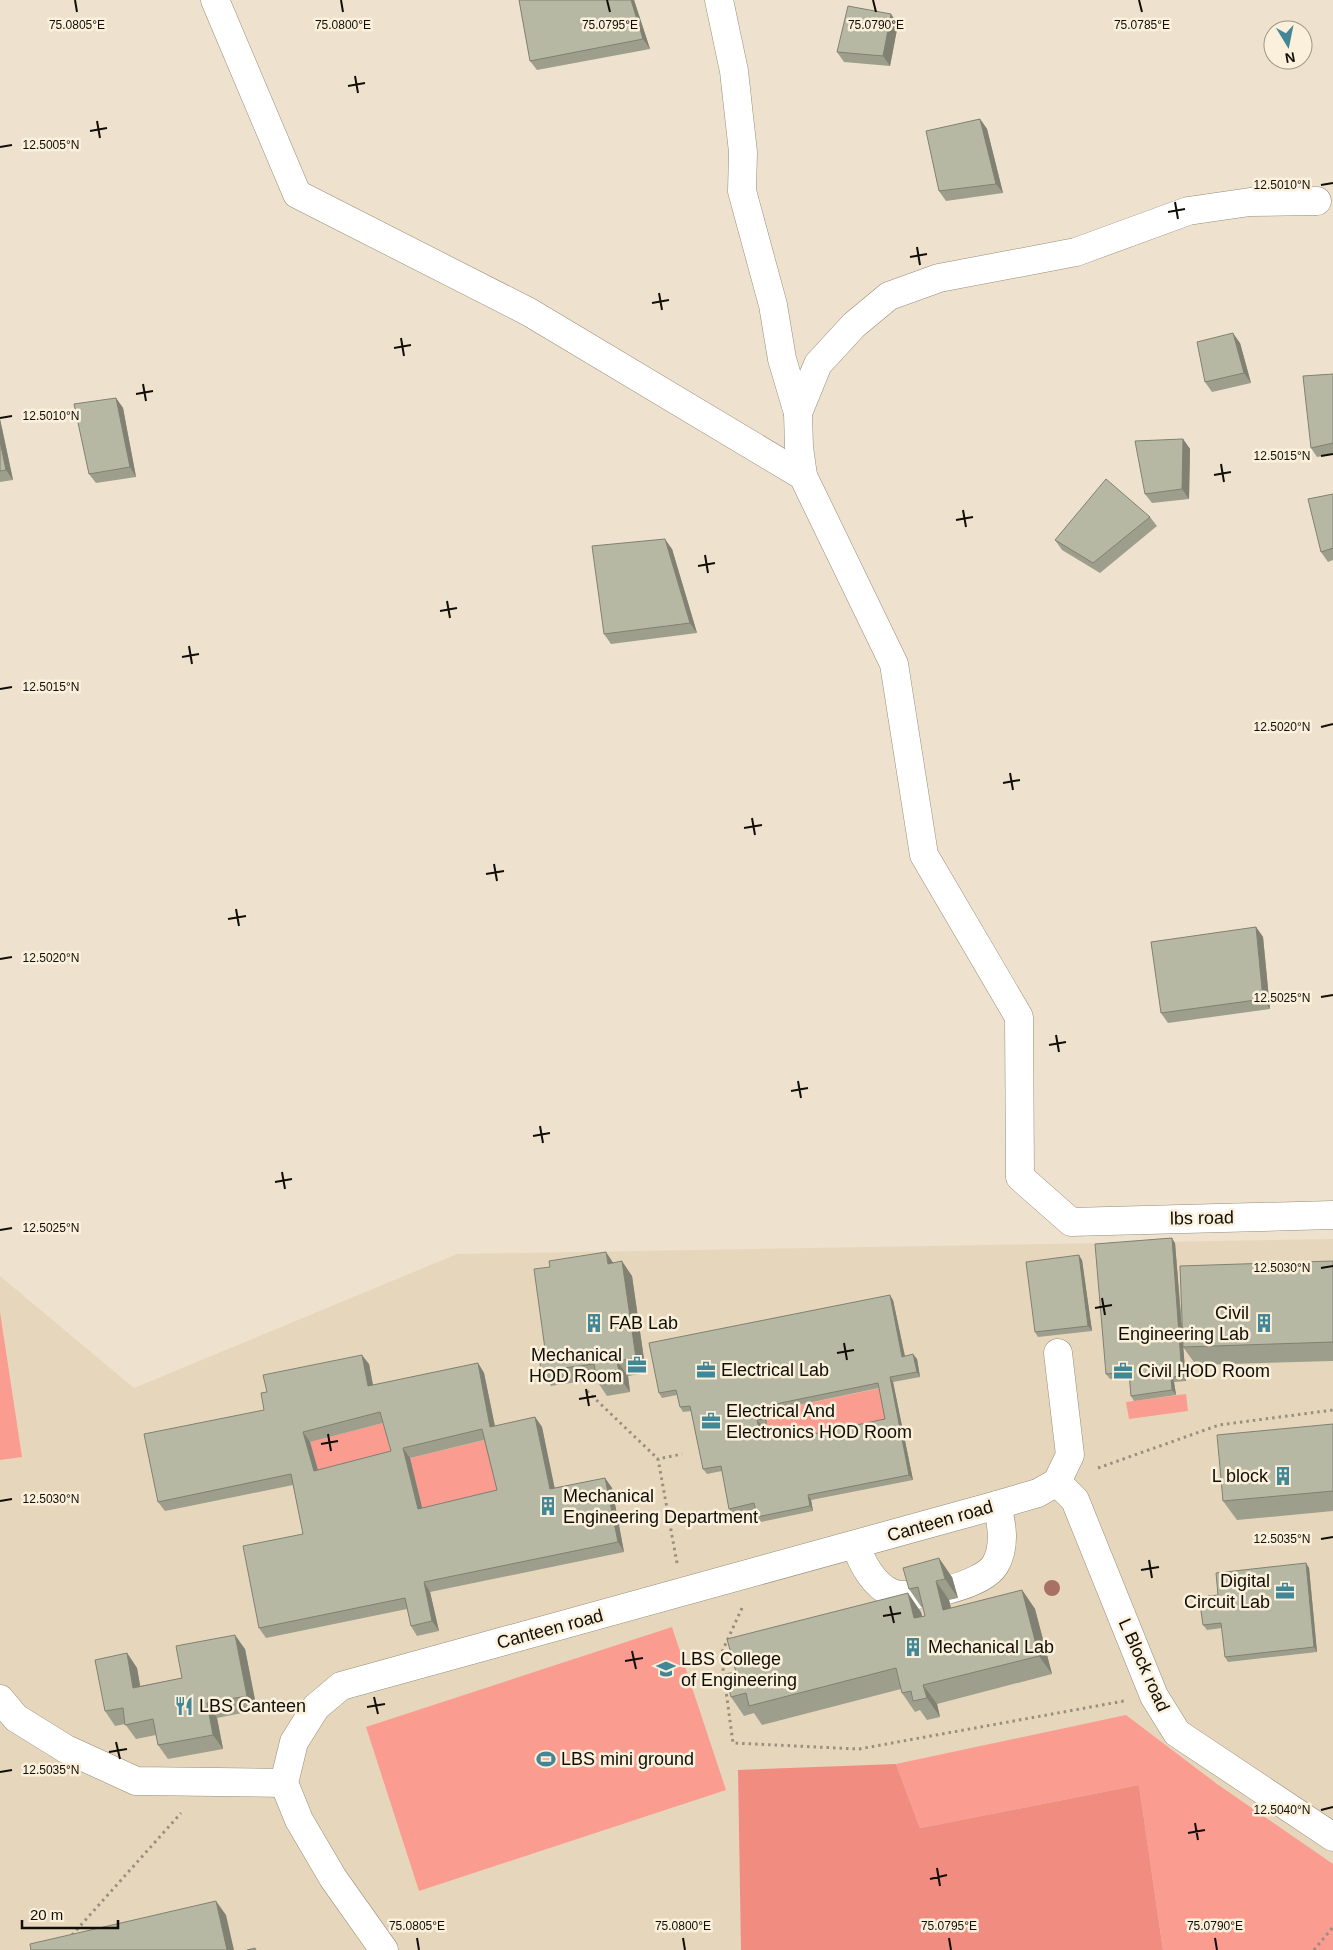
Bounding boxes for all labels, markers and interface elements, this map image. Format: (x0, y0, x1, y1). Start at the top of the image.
text: 75.0805°E (49, 18, 105, 32)
text: 75.0800°E (315, 18, 371, 32)
text: 75.0795°E (582, 18, 638, 32)
text: 75.0790°E (848, 18, 904, 32)
text: 75.0785°E (1114, 18, 1170, 32)
north arrow (1263, 20, 1313, 70)
text: N (1284, 49, 1297, 67)
text: 12.5005°N (23, 138, 79, 152)
text: 12.5010°N (1254, 178, 1310, 192)
text: 12.5010°N (23, 409, 79, 423)
text: 12.5015°N (1254, 449, 1310, 463)
text: 12.5015°N (23, 680, 79, 694)
text: 12.5020°N (1254, 720, 1310, 734)
text: 12.5020°N (23, 951, 79, 965)
text: 12.5025°N (1254, 991, 1310, 1005)
street label: lbs road (1170, 1207, 1234, 1229)
text: 12.5025°N (23, 1221, 79, 1235)
text: 12.5030°N (1254, 1261, 1310, 1275)
place label: Civil Engineering Lab (1118, 1303, 1249, 1344)
building icon: FAB Lab (583, 1312, 605, 1334)
building icon: Civil Engineering Lab (1253, 1312, 1275, 1334)
place label: FAB Lab (609, 1313, 678, 1333)
place label: Mechanical HOD Room (529, 1345, 622, 1386)
office icon: Mechanical HOD Room (626, 1354, 648, 1376)
office icon: Electrical Lab (695, 1359, 717, 1381)
place label: Electrical Lab (721, 1360, 829, 1380)
office icon: Civil HOD Room (1112, 1360, 1134, 1382)
place label: Civil HOD Room (1138, 1361, 1270, 1381)
place label: Electrical And Electronics HOD Room (726, 1401, 912, 1442)
office icon: Electrical And Electronics HOD Room (700, 1410, 722, 1432)
building icon: L block (1272, 1465, 1294, 1487)
place label: L block (1212, 1466, 1269, 1486)
place label: Mechanical Engineering Department (563, 1486, 758, 1527)
text: 12.5030°N (23, 1492, 79, 1506)
building icon: Mechanical Engineering Department (537, 1495, 559, 1517)
street label: Canteen road (885, 1496, 995, 1546)
text: 12.5035°N (1254, 1532, 1310, 1546)
place label: Digital Circuit Lab (1184, 1571, 1270, 1612)
office icon: Digital Circuit Lab (1274, 1580, 1296, 1602)
street label: Canteen road (495, 1605, 605, 1653)
street label: L Block road (1115, 1616, 1173, 1714)
building icon: Mechanical Lab (902, 1636, 924, 1658)
place label: Mechanical Lab (928, 1637, 1054, 1657)
place label: LBS College of Engineering (681, 1649, 797, 1690)
school or university icon: LBS College of Engineering (655, 1658, 677, 1680)
restaurant icon: LBS Canteen (173, 1695, 195, 1717)
place label: LBS Canteen (199, 1696, 306, 1716)
sports icon: LBS mini ground (535, 1748, 557, 1770)
place label: LBS mini ground (561, 1749, 694, 1769)
text: 12.5035°N (23, 1763, 79, 1777)
text: 12.5040°N (1254, 1803, 1310, 1817)
scale bar (22, 1898, 119, 1930)
text: 20 m (30, 1906, 63, 1923)
text: 75.0805°E (389, 1919, 445, 1933)
text: 75.0800°E (655, 1919, 711, 1933)
text: 75.0795°E (921, 1919, 977, 1933)
text: 75.0790°E (1187, 1919, 1243, 1933)

